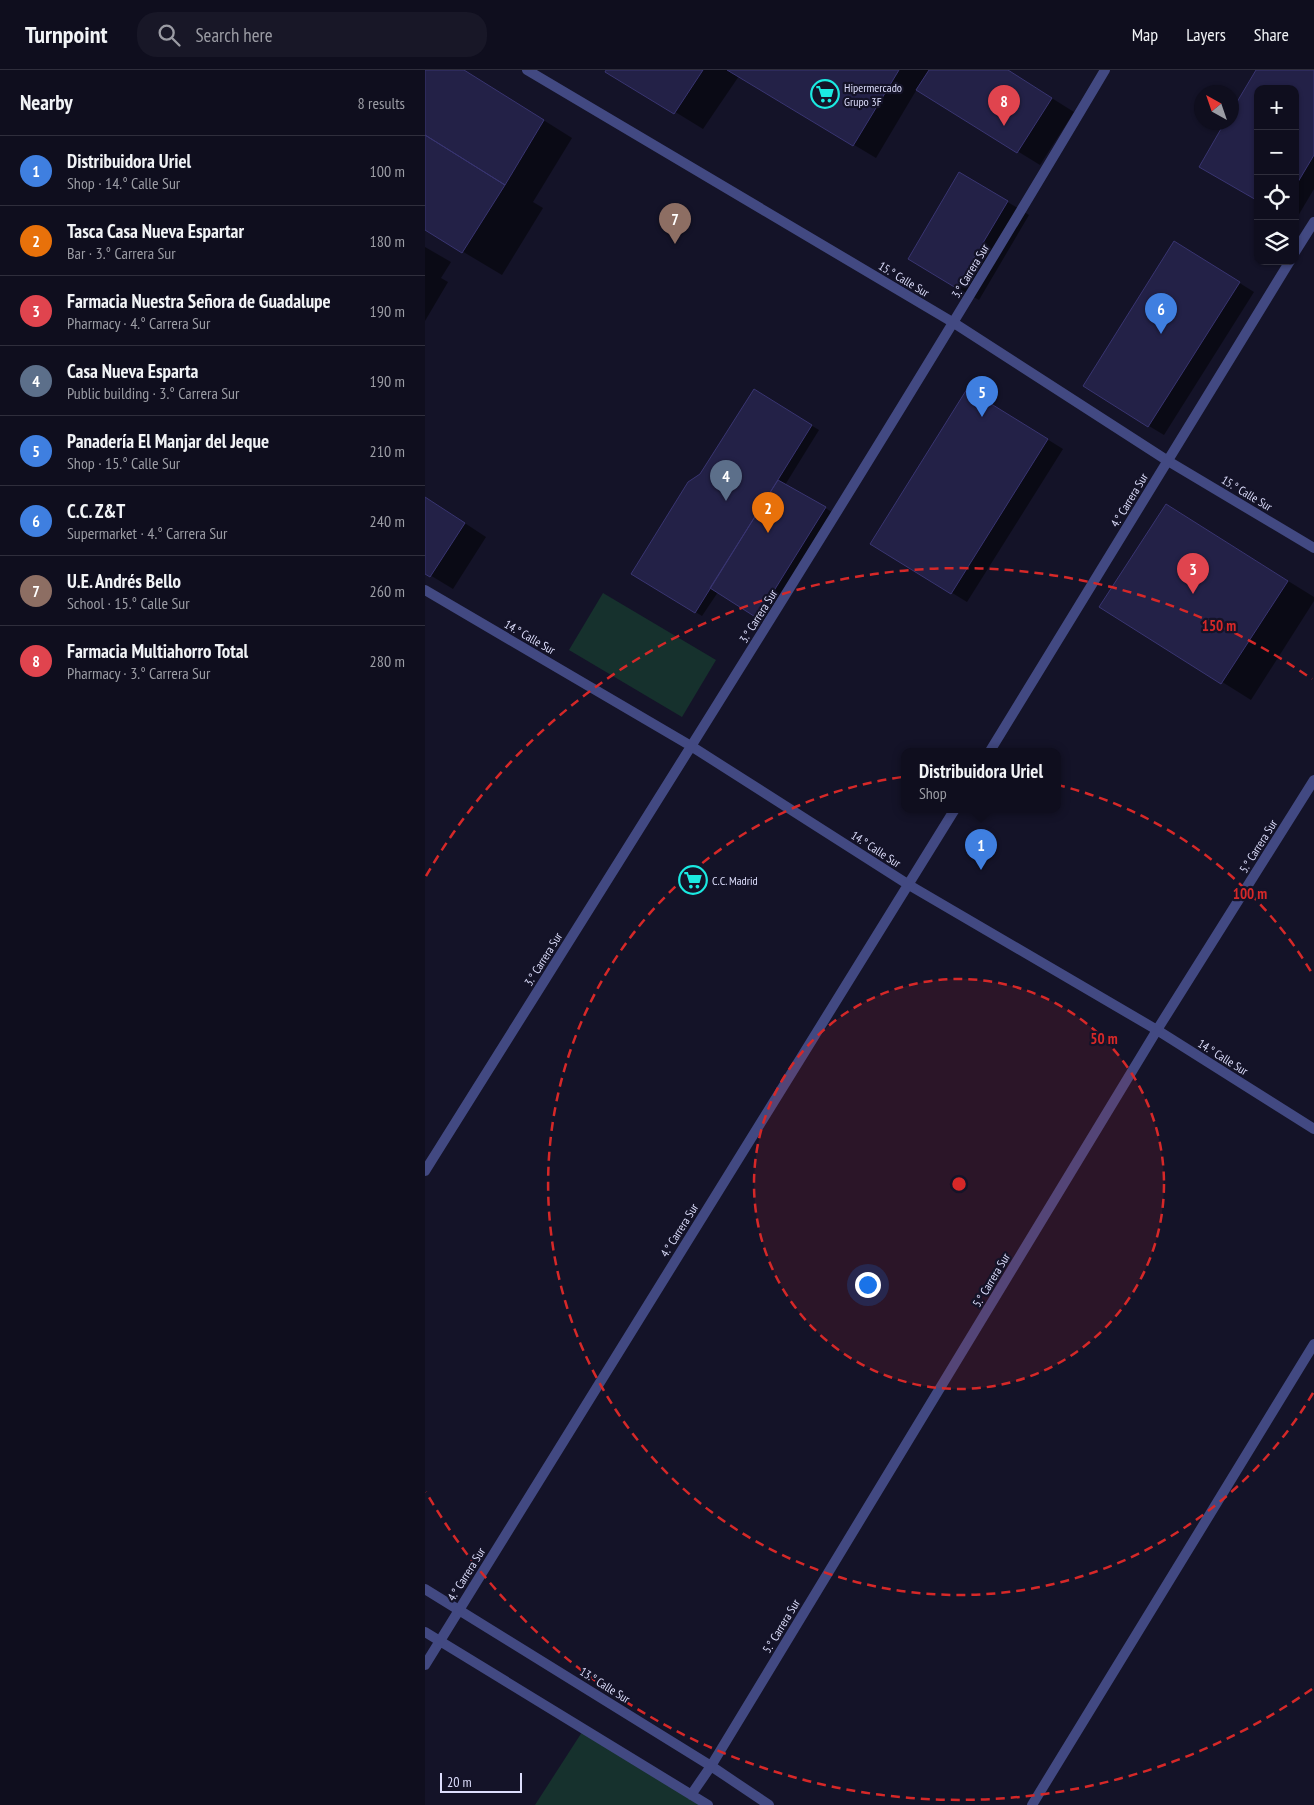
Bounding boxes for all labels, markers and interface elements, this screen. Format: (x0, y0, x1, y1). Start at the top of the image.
search box (137, 12, 487, 57)
text: Turnpoint (25, 19, 107, 50)
icon: search (155, 21, 183, 49)
text: Search here (195, 23, 273, 47)
text: Map (1132, 23, 1158, 46)
text: Layers (1186, 23, 1226, 46)
text: Share (1254, 23, 1289, 46)
supermarket icon: Hipermercado Grupo 3F (810, 79, 840, 109)
place label: Hipermercado Grupo 3F (844, 80, 902, 109)
pin: 8 (988, 85, 1020, 126)
north arrow (1194, 85, 1239, 130)
map controls (1254, 85, 1299, 265)
button: + (1254, 85, 1299, 130)
text: Nearby (20, 89, 73, 116)
text: 8 results (358, 93, 405, 113)
button: − (1254, 130, 1299, 175)
text: Distribuidora Uriel (67, 149, 191, 173)
text: 1 (32, 161, 40, 181)
text: 100 m (370, 161, 405, 181)
text: Shop · 14.° Calle Sur (67, 173, 180, 193)
button: locate (1254, 175, 1299, 220)
pin: 7 (659, 203, 691, 244)
text: Tasca Casa Nueva Espartar (67, 219, 244, 243)
button: layers (1254, 220, 1299, 265)
text: 2 (32, 231, 40, 251)
text: 180 m (370, 231, 405, 251)
street label: 3.° Carrera Sur (948, 241, 992, 301)
text: Bar · 3.° Carrera Sur (67, 243, 176, 263)
street label: 15.° Calle Sur (876, 258, 933, 300)
text: Farmacia Nuestra Señora de Guadalupe (67, 289, 331, 313)
pin: 6 (1145, 293, 1177, 334)
text: 3 (32, 301, 40, 321)
text: 190 m (370, 301, 405, 321)
text: Pharmacy · 4.° Carrera Sur (67, 313, 210, 333)
text: Casa Nueva Esparta (67, 359, 198, 383)
text: 4 (32, 371, 40, 391)
text: 190 m (370, 371, 405, 391)
pin: 5 (966, 376, 998, 417)
text: Public building · 3.° Carrera Sur (67, 383, 239, 403)
text: Panadería El Manjar del Jeque (67, 429, 269, 453)
text: 5 (32, 441, 40, 461)
text: 210 m (370, 441, 405, 461)
text: Shop · 15.° Calle Sur (67, 453, 180, 473)
pin: 4 (710, 460, 742, 501)
street label: 4.° Carrera Sur (1107, 470, 1151, 530)
street label: 15.° Calle Sur (1219, 472, 1276, 514)
pin: 2 (752, 492, 784, 533)
text: C.C. Z&T (67, 499, 125, 523)
text: 6 (32, 511, 40, 531)
text: 240 m (370, 511, 405, 531)
text: Supermarket · 4.° Carrera Sur (67, 523, 227, 543)
pin: 3 (1177, 553, 1209, 594)
text: U.E. Andrés Bello (67, 569, 181, 593)
text: 7 (32, 581, 40, 601)
text: 260 m (370, 581, 405, 601)
street label: 3.° Carrera Sur (736, 586, 781, 645)
text: School · 15.° Calle Sur (67, 593, 190, 613)
street label: 14.° Calle Sur (502, 616, 559, 658)
text: 150 m (1202, 616, 1236, 635)
text: Farmacia Multiahorro Total (67, 639, 248, 663)
text: 8 (32, 651, 40, 671)
text: 280 m (370, 651, 405, 671)
text: Pharmacy · 3.° Carrera Sur (67, 663, 210, 683)
popup (901, 748, 1061, 813)
text: Distribuidora Uriel (919, 759, 1043, 783)
text: Shop (919, 783, 947, 803)
street label: 5.° Carrera Sur (1236, 816, 1281, 875)
street label: 14.° Calle Sur (848, 827, 904, 871)
pin: 1 (965, 829, 997, 870)
supermarket icon: C.C. Madrid (678, 865, 708, 895)
place label: C.C. Madrid (712, 873, 758, 888)
text: 100 m (1233, 884, 1267, 903)
street label: 3.° Carrera Sur (521, 929, 566, 988)
text: 50 m (1090, 1029, 1118, 1048)
street label: 14.° Calle Sur (1195, 1036, 1252, 1079)
centre of rings (950, 1175, 968, 1193)
street label: 4.° Carrera Sur (657, 1200, 702, 1259)
street label: 5.° Carrera Sur (969, 1250, 1013, 1310)
your location (855, 1272, 881, 1298)
street label: 4.° Carrera Sur (444, 1544, 489, 1603)
street label: 5.° Carrera Sur (759, 1596, 803, 1656)
street label: 13.° Calle Sur (577, 1664, 634, 1707)
scale bar (440, 1770, 523, 1793)
text: 20 m (447, 1773, 472, 1791)

